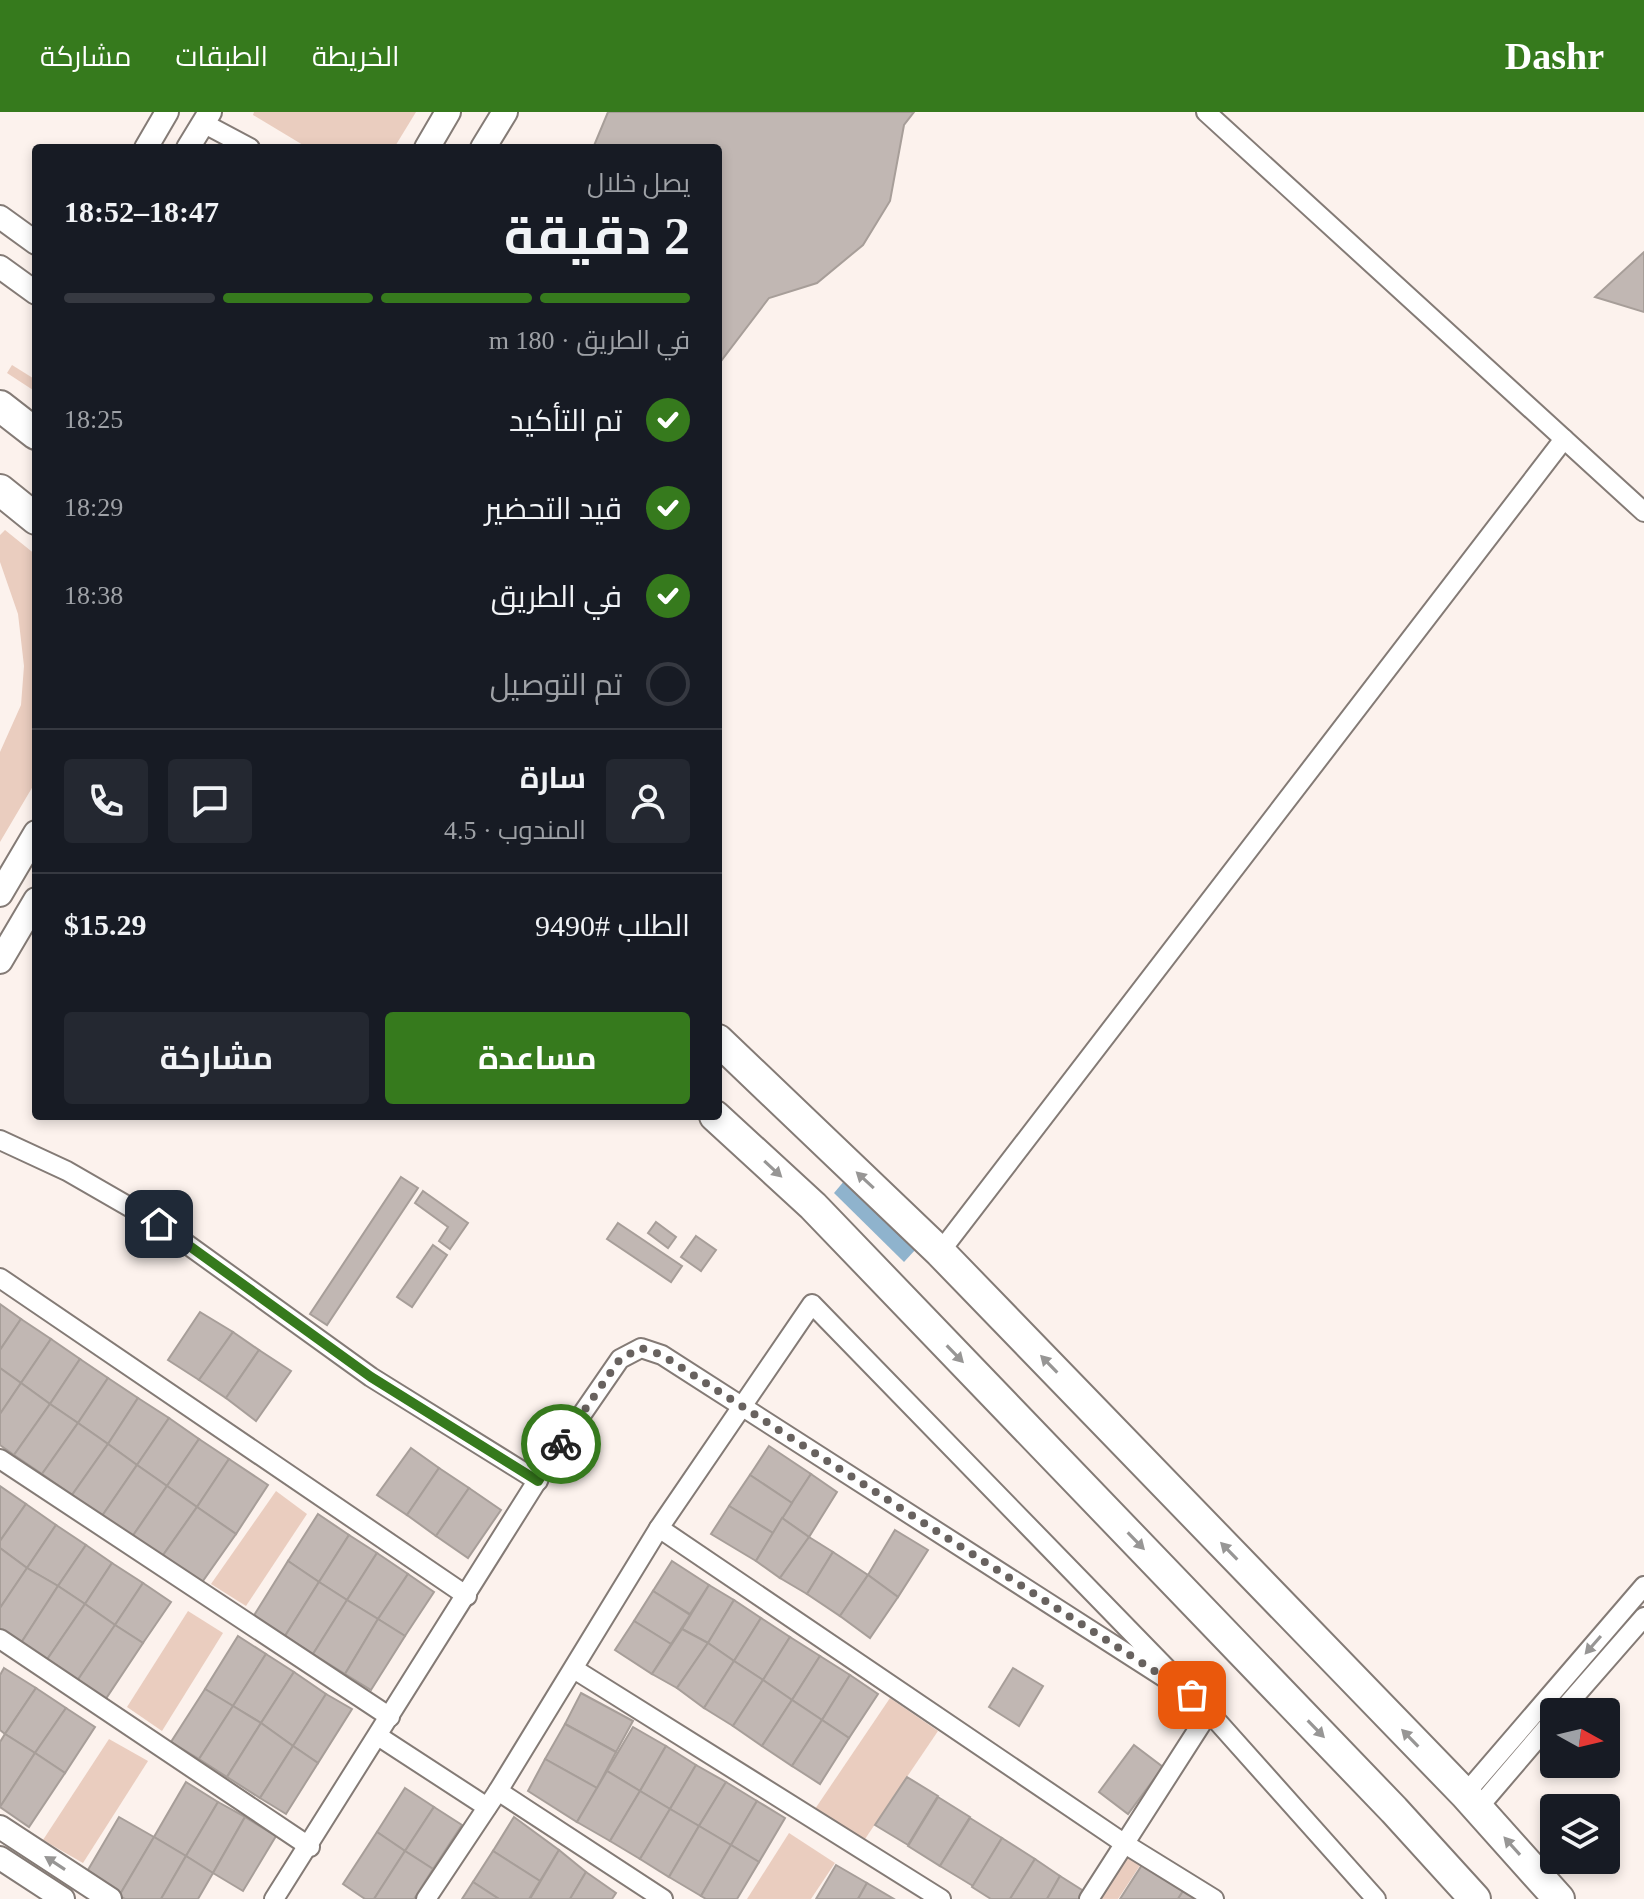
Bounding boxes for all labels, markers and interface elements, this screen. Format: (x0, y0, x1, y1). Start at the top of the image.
text: Dashr (1505, 35, 1604, 77)
text: مشاركة (40, 41, 131, 72)
text: الطبقات (175, 41, 268, 72)
text: الخريطة (312, 41, 399, 72)
text: يصل خلال (587, 169, 690, 198)
text: 18:47–18:52 (64, 195, 219, 228)
text: 2 دقيقة (504, 208, 690, 265)
text: في الطريق · 180 m (489, 326, 690, 355)
icon: check (646, 398, 690, 442)
text: تم التأكيد (509, 404, 622, 437)
text: 18:25 (64, 405, 123, 434)
icon: check (646, 486, 690, 530)
text: قيد التحضير (485, 492, 622, 525)
text: 18:29 (64, 493, 123, 522)
icon: check (646, 574, 690, 618)
text: في الطريق (491, 580, 622, 613)
text: 18:38 (64, 581, 123, 610)
text: تم التوصيل (490, 668, 622, 701)
button: phone (64, 759, 148, 843)
button: chat (168, 759, 252, 843)
button: person (606, 759, 690, 843)
text: سارة (520, 761, 586, 794)
text: المندوب · 4.5 (444, 816, 586, 845)
text: $15.29 (64, 908, 147, 941)
text: الطلب #9490 (535, 909, 690, 942)
button: مشاركة (64, 1012, 369, 1104)
button: مساعدة (385, 1012, 690, 1104)
one-way arrow (763, 1159, 782, 1177)
one-way arrow (856, 1171, 875, 1189)
pin (125, 1190, 193, 1258)
icon: home (137, 1202, 181, 1246)
one-way arrow (946, 1344, 964, 1363)
one-way arrow (1040, 1355, 1058, 1374)
courier (521, 1404, 601, 1484)
icon: bike (539, 1422, 583, 1466)
one-way arrow (1126, 1531, 1144, 1550)
one-way arrow (1221, 1542, 1239, 1561)
one-way arrow (1585, 1634, 1602, 1654)
pin (1158, 1661, 1226, 1729)
icon: bag (1170, 1673, 1214, 1717)
north arrow (1540, 1698, 1620, 1778)
map controls (1540, 1698, 1620, 1874)
one-way arrow (1306, 1719, 1324, 1738)
one-way arrow (1402, 1729, 1420, 1748)
button: layers (1540, 1794, 1620, 1874)
one-way arrow (1504, 1837, 1521, 1857)
one-way arrow (44, 1856, 66, 1871)

